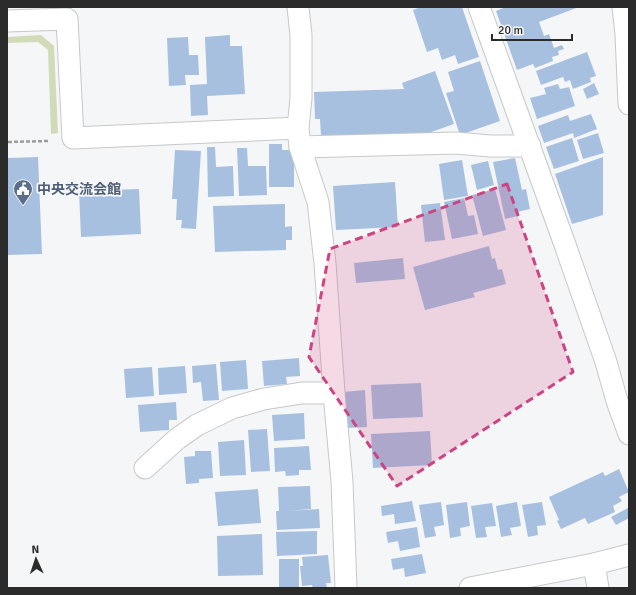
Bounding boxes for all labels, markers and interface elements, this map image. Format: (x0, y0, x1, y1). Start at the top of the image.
scale bar (492, 16, 572, 42)
text: 20 m (498, 23, 523, 38)
public building icon: 中央交流会館 (12, 178, 34, 206)
place label: 中央交流会館 (37, 181, 121, 198)
north arrow (16, 539, 56, 579)
text: N (31, 543, 40, 556)

